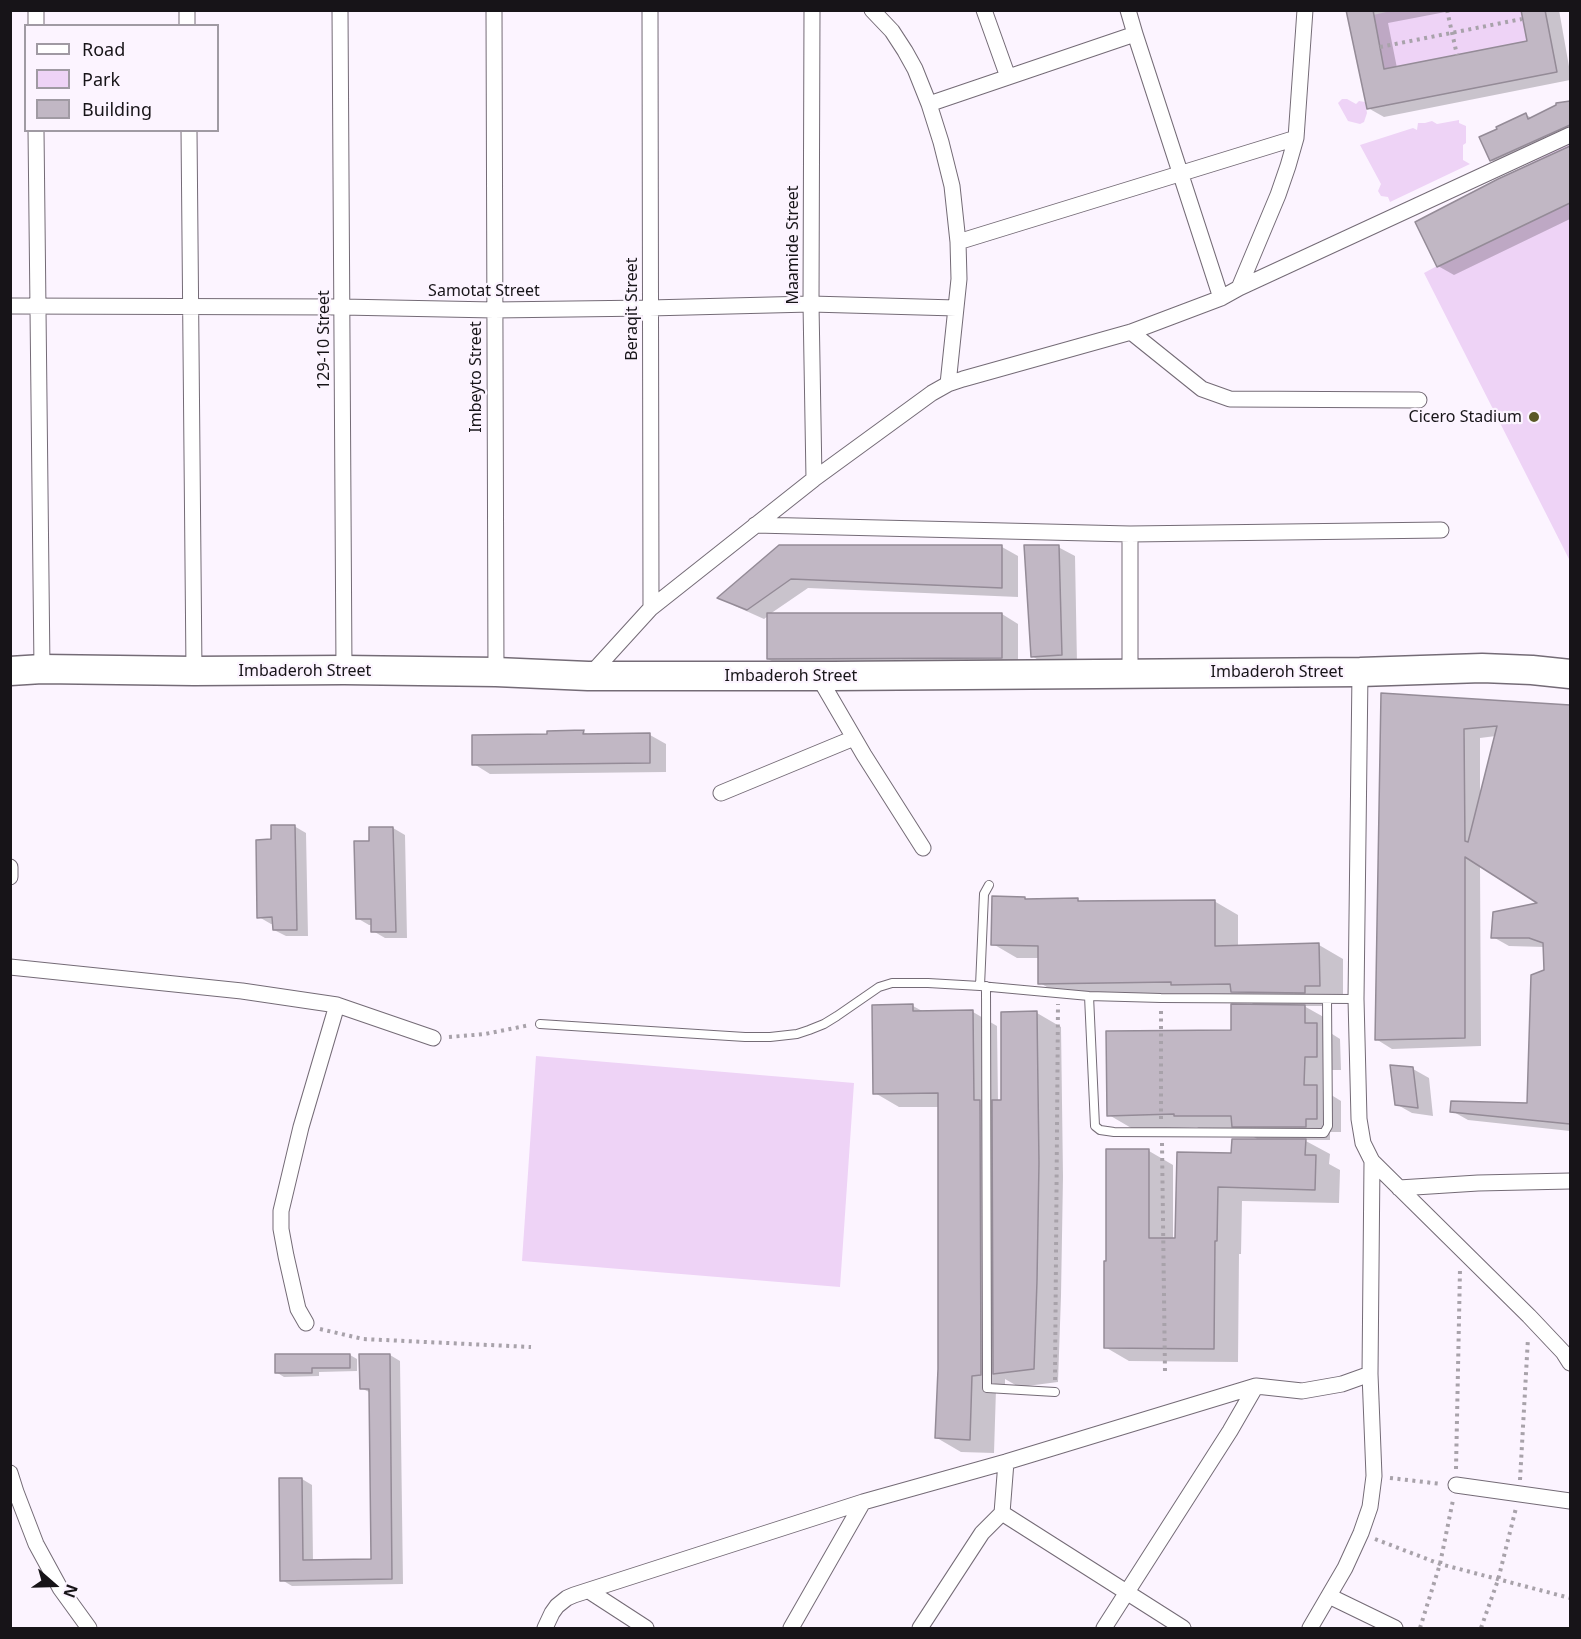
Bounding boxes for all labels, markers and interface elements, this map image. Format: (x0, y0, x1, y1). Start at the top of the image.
legend (24, 24, 219, 132)
text: Road (82, 37, 125, 61)
text: Park (82, 67, 120, 91)
text: Building (82, 97, 152, 121)
street label: Maamide Street (783, 185, 803, 305)
street label: Beraqit Street (622, 257, 642, 361)
street label: Samotat Street (428, 281, 540, 301)
street label: 129-10 Street (314, 290, 334, 390)
street label: Imbeyto Street (466, 321, 486, 433)
place label: Cicero Stadium (1409, 407, 1522, 427)
marker: Cicero Stadium (1527, 410, 1541, 424)
street label: Imbaderoh Street (239, 661, 371, 681)
street label: Imbaderoh Street (1211, 662, 1343, 682)
street label: Imbaderoh Street (725, 666, 857, 686)
north arrow (24, 1555, 84, 1615)
text: N (58, 1581, 83, 1601)

